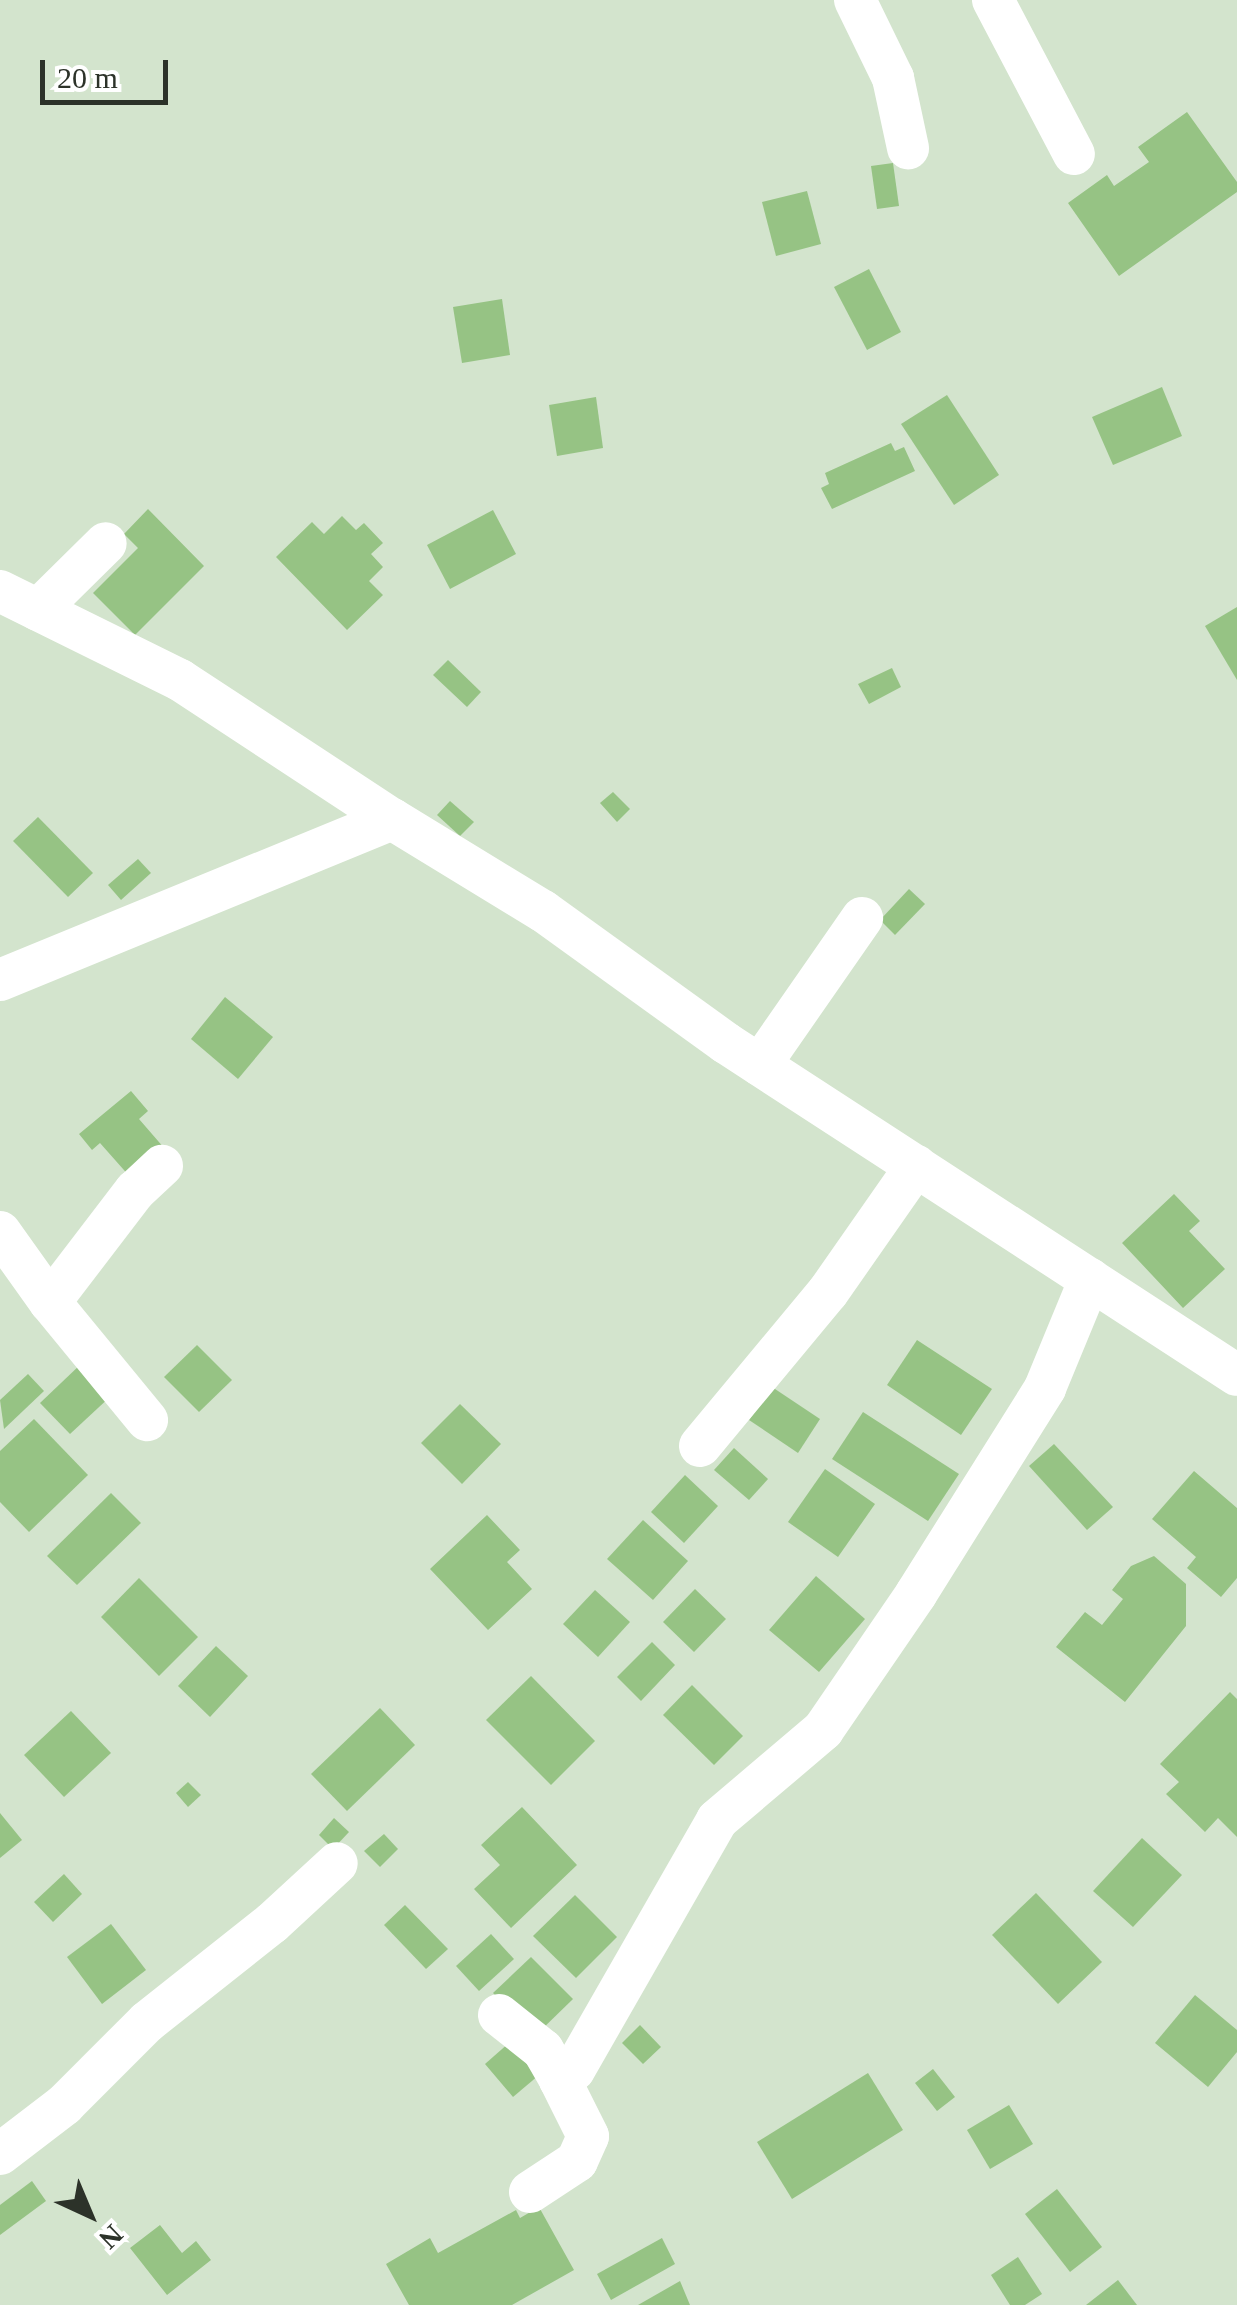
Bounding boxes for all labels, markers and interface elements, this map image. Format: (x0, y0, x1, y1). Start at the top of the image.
scale bar (45, 40, 172, 102)
text: 20 m (57, 61, 118, 94)
north arrow (40, 2165, 140, 2265)
text: N (93, 2219, 129, 2255)

